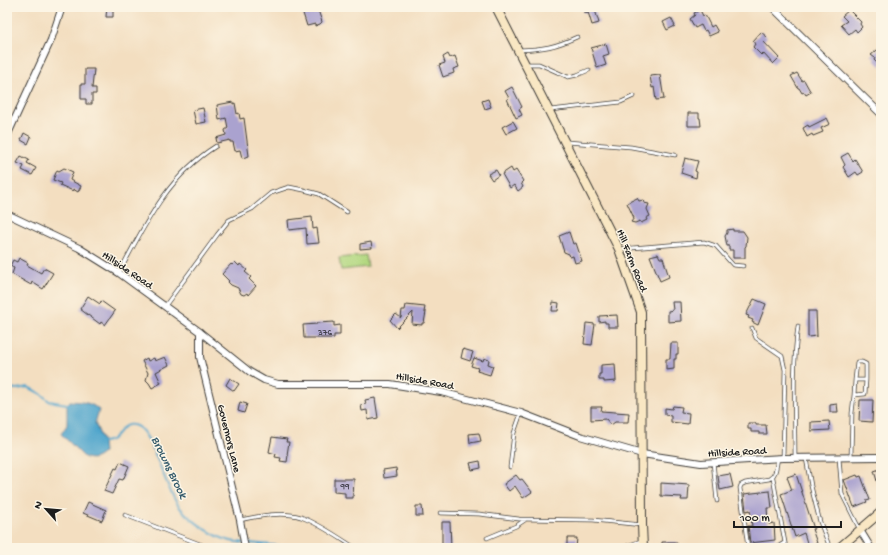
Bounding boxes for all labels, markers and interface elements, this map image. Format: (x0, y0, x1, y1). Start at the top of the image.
street label: Hill Farm Road (613, 228, 650, 295)
street label: Hillside Road (99, 249, 156, 293)
house number: 376 (317, 328, 332, 339)
street label: Hillside Road (395, 371, 456, 393)
street label: Governors Lane (214, 403, 242, 474)
water label: Browns Brook (147, 435, 190, 503)
street label: Hillside Road (707, 445, 768, 461)
house number: 99 (339, 482, 350, 493)
north arrow (26, 489, 66, 529)
text: N (32, 499, 46, 511)
scale bar (734, 503, 841, 529)
text: 100 m (739, 512, 770, 526)

